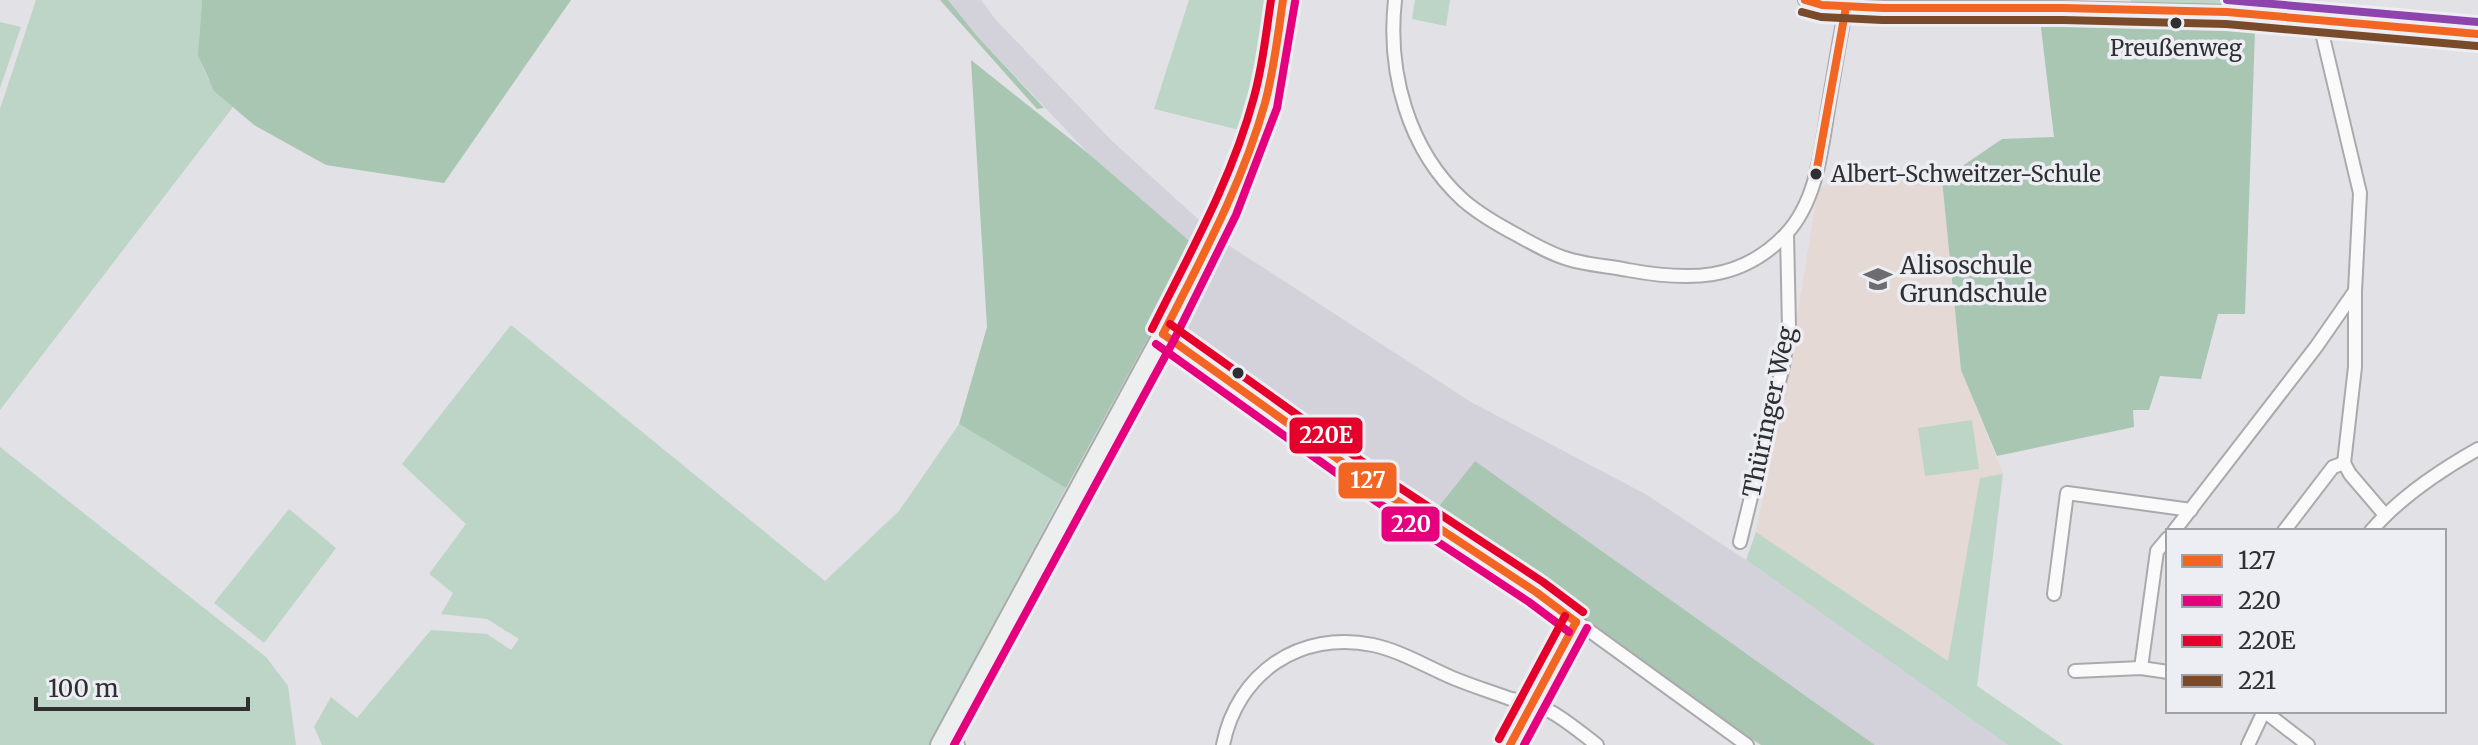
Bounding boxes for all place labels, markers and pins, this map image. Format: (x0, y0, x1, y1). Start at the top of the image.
marker: Preußenweg (2168, 15, 2184, 31)
place label: Preußenweg (2110, 34, 2242, 62)
place label: Albert-Schweitzer-Schule (1830, 160, 2101, 188)
marker: Albert-Schweitzer-Schule (1808, 166, 1824, 182)
place label: Alisoschule Grundschule (1899, 250, 2047, 309)
school or university icon: Alisoschule Grundschule (1863, 264, 1893, 294)
unlabelled marker (1230, 365, 1246, 381)

